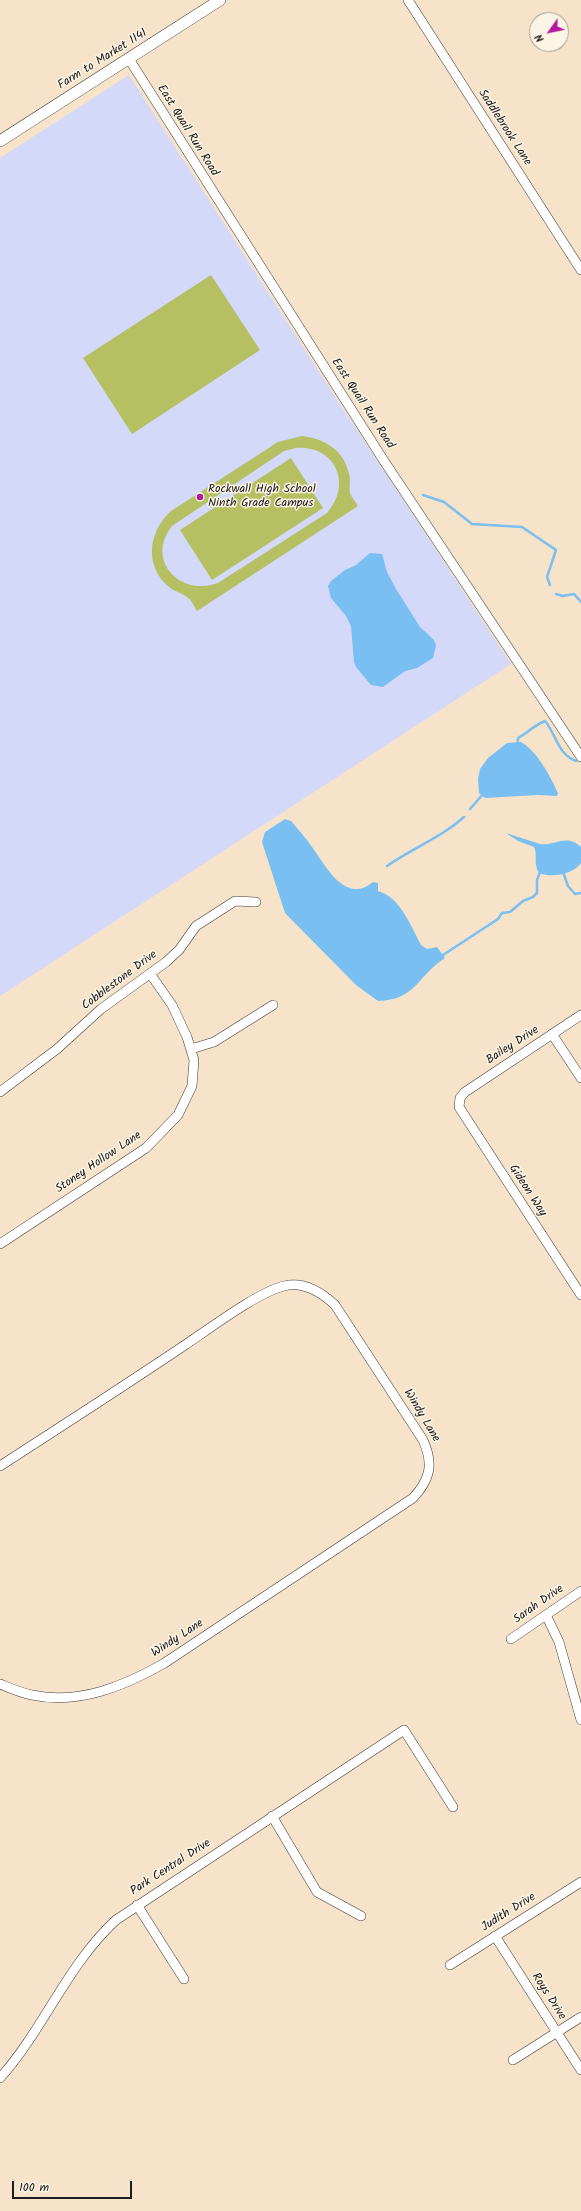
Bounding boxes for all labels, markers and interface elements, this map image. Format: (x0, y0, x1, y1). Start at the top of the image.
north arrow (529, 12, 569, 52)
street label: Farm to Market 1141 (56, 27, 150, 93)
text: N (530, 30, 549, 46)
street label: East Quail Run Road (153, 83, 221, 179)
street label: Saddlebrook Lane (474, 87, 534, 169)
street label: East Quail Run Road (327, 356, 397, 452)
place label: Rockwall High School Ninth Grade Campus (208, 483, 316, 511)
marker: Rockwall High School Ninth Grade Campus (195, 492, 205, 502)
street label: Cobblestone Drive (80, 948, 160, 1014)
street label: Bailey Drive (484, 1024, 542, 1068)
street label: Stoney Hollow Lane (53, 1129, 145, 1197)
street label: Gideon Way (505, 1162, 549, 1220)
street label: Windy Lane (400, 1387, 442, 1445)
street label: Sarah Drive (511, 1583, 567, 1627)
street label: Windy Lane (149, 1617, 207, 1661)
street label: Park Central Drive (128, 1837, 214, 1899)
street label: Judith Drive (479, 1891, 539, 1935)
street label: Roys Drive (528, 1971, 568, 2023)
scale bar (14, 2173, 134, 2199)
text: 100 m (19, 2178, 49, 2197)

